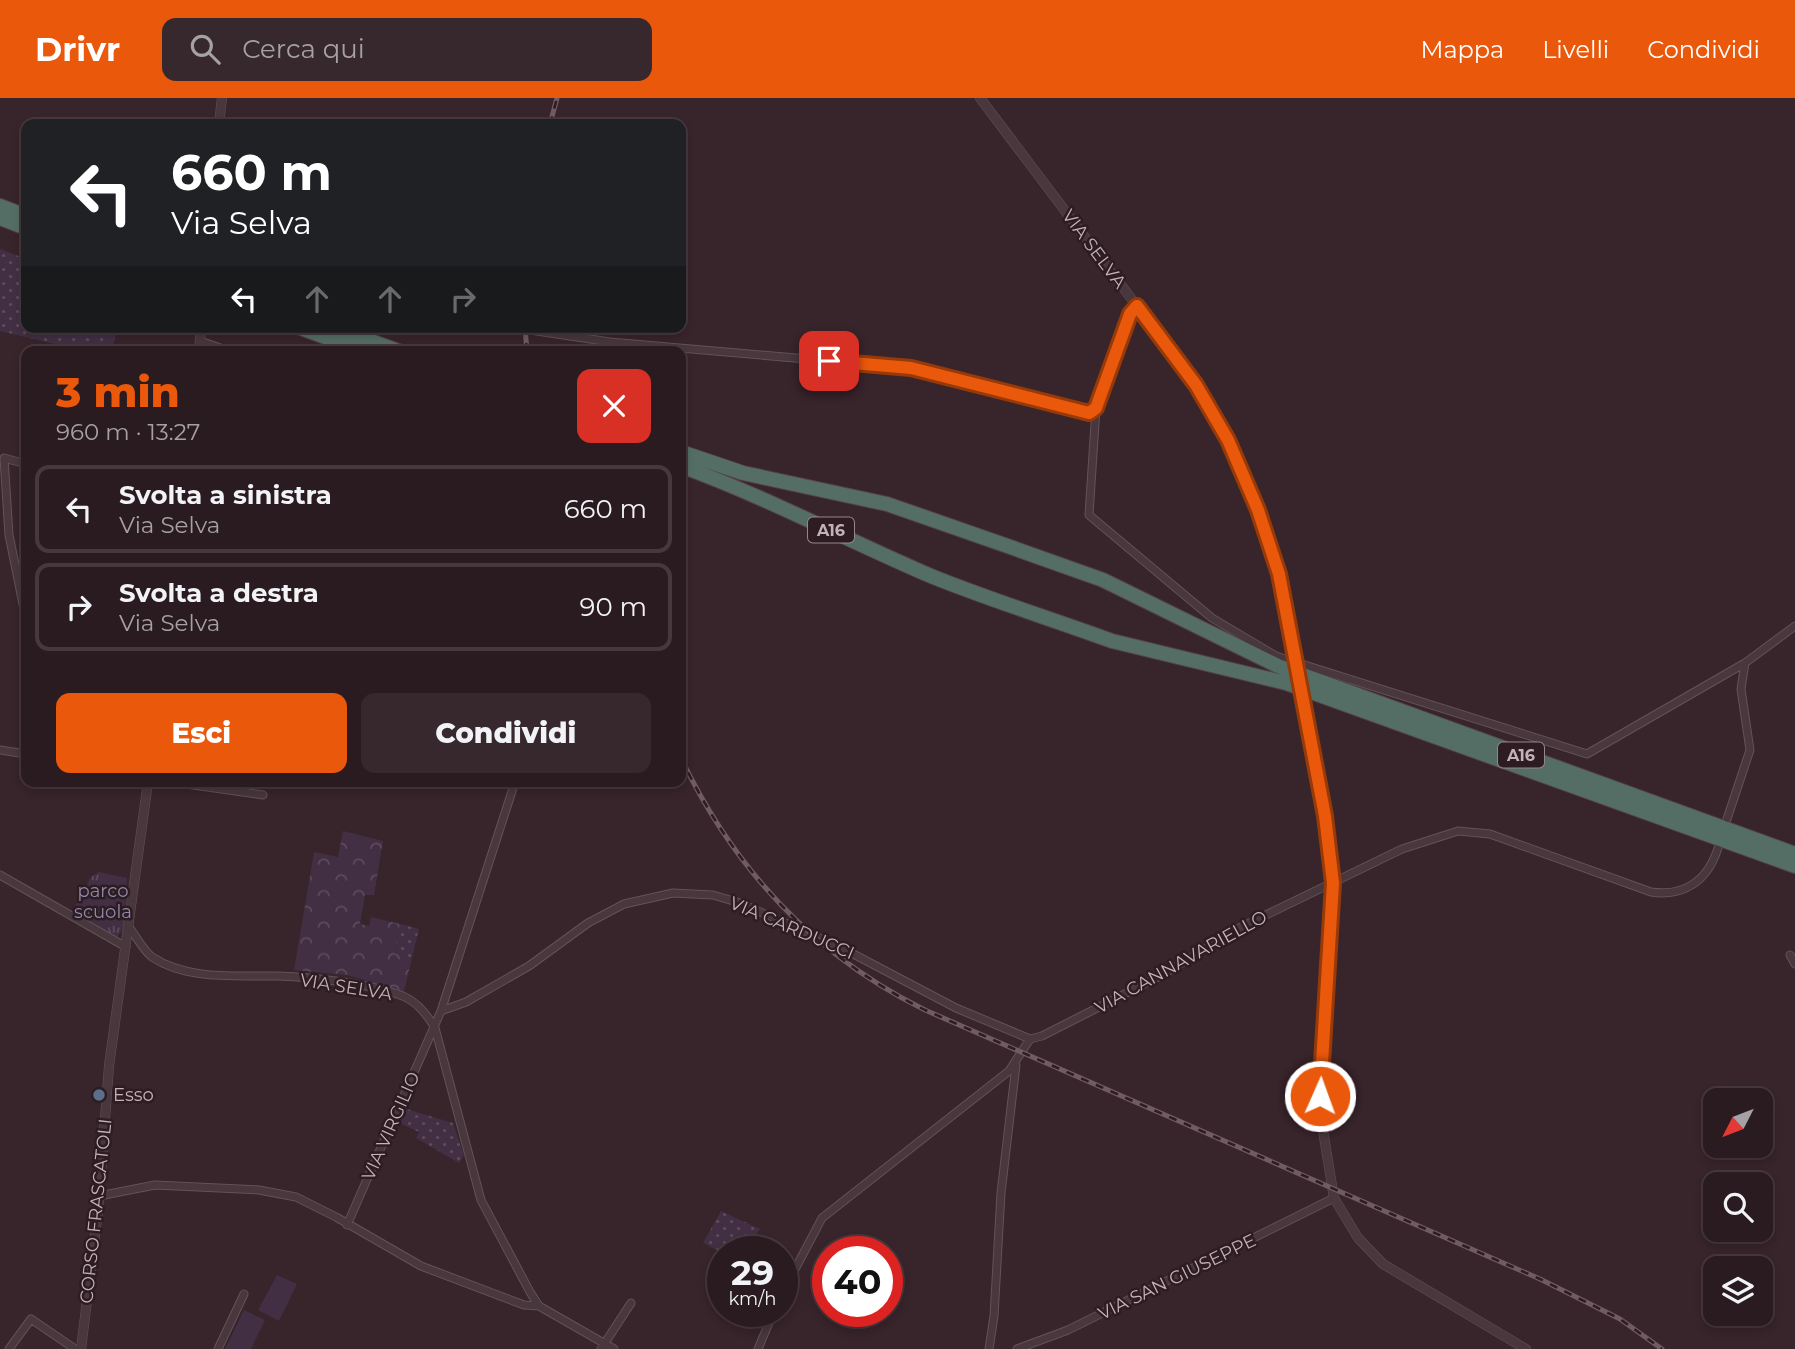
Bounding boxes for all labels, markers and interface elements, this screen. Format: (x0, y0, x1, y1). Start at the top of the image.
search box (162, 18, 652, 81)
text: Drivr (35, 29, 120, 69)
icon: search (186, 30, 224, 68)
text: Cerca qui (242, 33, 365, 65)
text: Mappa (1421, 35, 1504, 64)
text: Livelli (1542, 35, 1609, 64)
text: Condividi (1647, 35, 1760, 64)
text: 660 m (171, 143, 332, 202)
icon: left (56, 147, 147, 238)
text: Via Selva (171, 203, 312, 242)
street label: VIA SELVA (1057, 205, 1131, 293)
icon: left (225, 280, 263, 318)
icon: ahead (298, 280, 336, 318)
icon: ahead (371, 280, 409, 318)
icon: right (444, 280, 482, 318)
pin (799, 331, 859, 391)
icon: arrive (810, 342, 848, 380)
text: 3 min (56, 366, 180, 418)
button: close (577, 369, 651, 443)
text: 960 m · 13:27 (56, 418, 200, 446)
text: Svolta a sinistra (119, 479, 332, 511)
icon: left (60, 490, 98, 528)
text: 660 m (564, 493, 647, 525)
text: Via Selva (119, 511, 220, 539)
road number: A16 (808, 518, 854, 542)
text: Svolta a destra (119, 577, 319, 609)
icon: right (60, 588, 98, 626)
text: 90 m (580, 591, 647, 623)
text: Via Selva (119, 609, 220, 637)
button: Esci (56, 693, 347, 773)
button: Condividi (361, 693, 651, 773)
road number: A16 (1498, 742, 1544, 768)
park label: parco scuola (74, 880, 132, 923)
street label: VIA CARDUCCI (726, 892, 858, 964)
street label: VIA CANNAVARIELLO (1091, 905, 1271, 1019)
street label: VIA SELVA (298, 969, 394, 1005)
position arrow (1283, 1059, 1357, 1133)
street label: VIA VIRGILIO (357, 1068, 425, 1184)
place label: Esso (113, 1084, 154, 1106)
marker: Esso (91, 1087, 107, 1103)
north arrow (1703, 1088, 1773, 1158)
map controls (1703, 1088, 1773, 1326)
street label: CORSO FRASCATOLI (75, 1118, 117, 1304)
button: search (1703, 1172, 1773, 1242)
street label: VIA SAN GIUSEPPE (1094, 1229, 1260, 1325)
speed limit sign: 40 (812, 1236, 903, 1327)
text: 29 (731, 1251, 774, 1294)
button: layers (1703, 1256, 1773, 1326)
text: km/h (728, 1288, 777, 1310)

